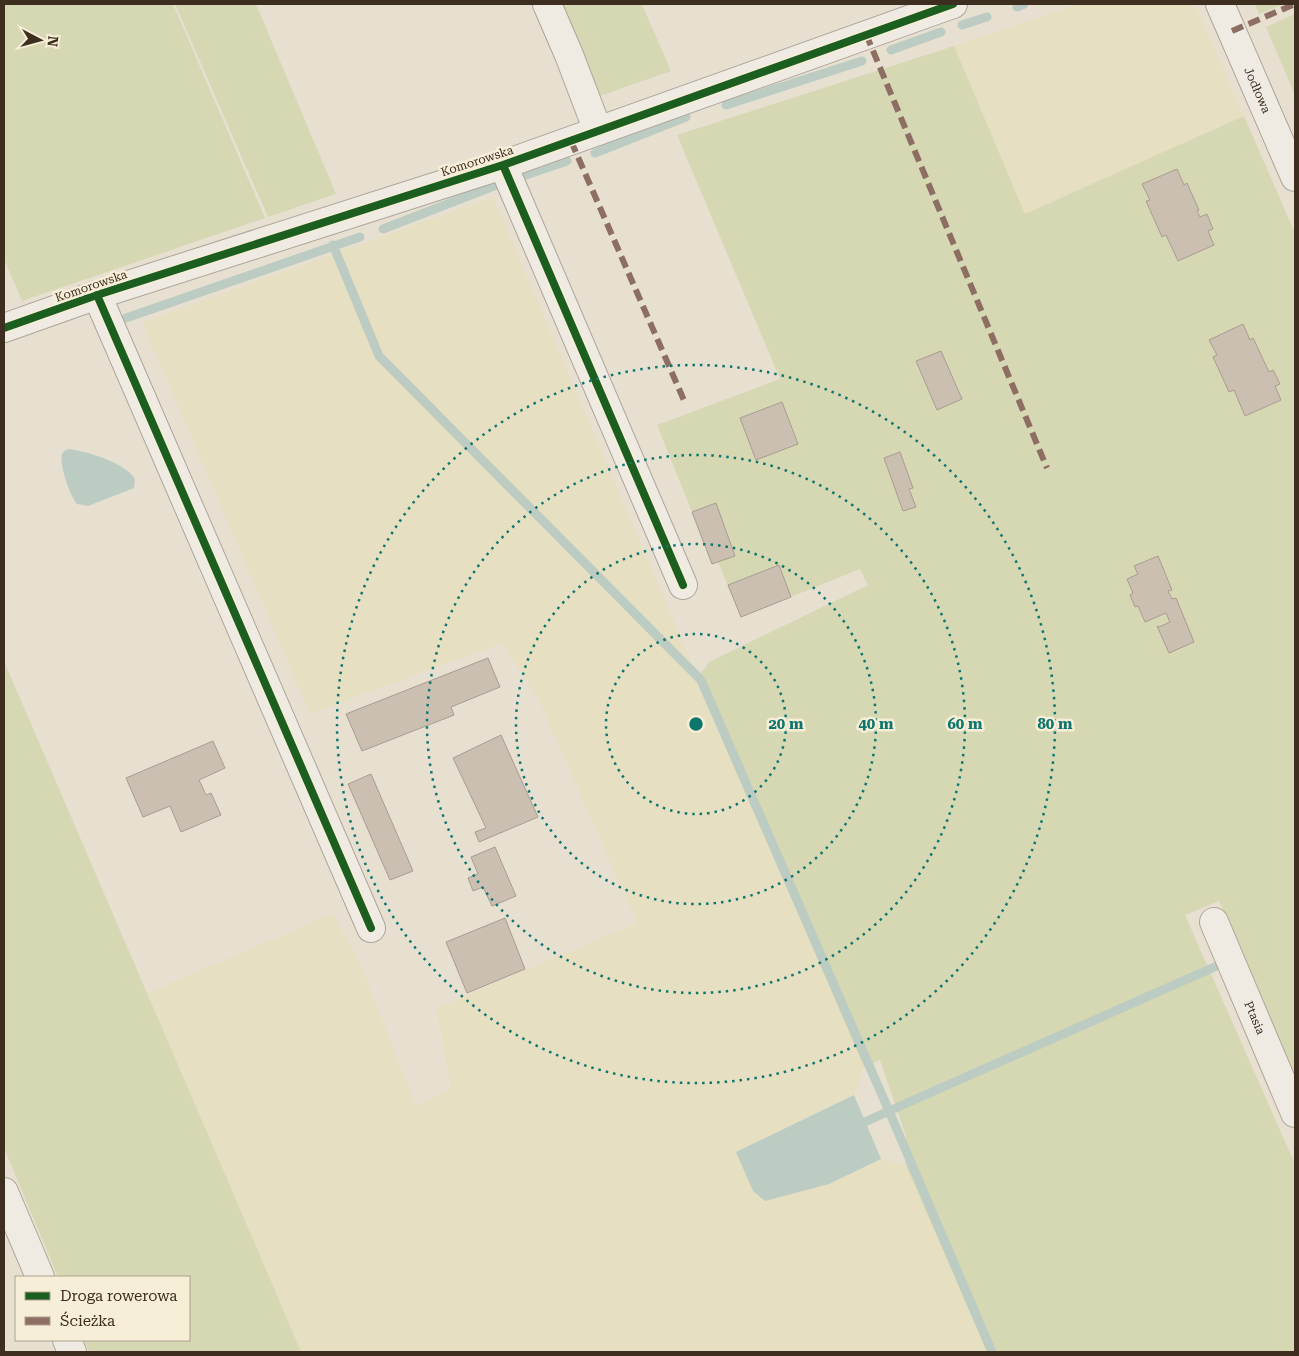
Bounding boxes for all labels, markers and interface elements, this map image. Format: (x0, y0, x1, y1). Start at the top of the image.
north arrow (15, 15, 65, 65)
text: N (44, 35, 61, 48)
street label: Jodłowa (1241, 65, 1274, 116)
street label: Komorowska (439, 143, 515, 179)
street label: Komorowska (53, 267, 129, 305)
centre of rings (687, 715, 705, 733)
text: 20 m (768, 715, 804, 733)
text: 40 m (858, 715, 894, 733)
text: 60 m (947, 715, 983, 733)
text: 80 m (1037, 715, 1073, 733)
street label: Ptasia (1241, 999, 1268, 1037)
legend (15, 1276, 190, 1341)
text: Droga rowerowa (60, 1287, 177, 1305)
text: Ścieżka (60, 1311, 115, 1330)

